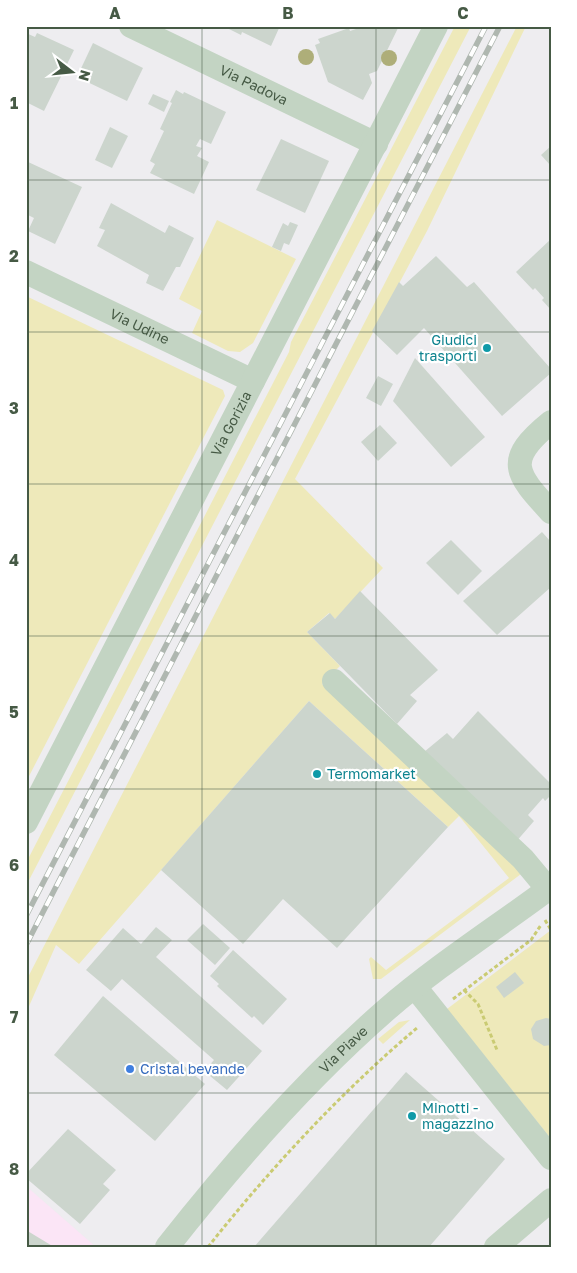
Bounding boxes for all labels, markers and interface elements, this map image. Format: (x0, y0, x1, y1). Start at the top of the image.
text: A (109, 3, 121, 23)
text: B (282, 3, 294, 23)
text: C (457, 3, 469, 23)
north arrow (48, 48, 98, 98)
street label: Via Padova (217, 61, 291, 108)
text: N (75, 68, 95, 83)
text: 1 (10, 93, 18, 113)
text: 2 (9, 246, 19, 266)
street label: Via Udine (107, 305, 172, 348)
place label: Giudici trasporti (419, 331, 477, 364)
marker: Giudici trasporti (481, 342, 493, 354)
street label: Via Gorizia (207, 388, 254, 459)
text: 3 (9, 398, 19, 418)
text: 4 (9, 550, 19, 570)
text: 5 (9, 702, 19, 722)
place label: Termomarket (327, 765, 416, 782)
marker: Termomarket (311, 768, 323, 780)
text: 6 (9, 855, 19, 875)
text: 7 (10, 1007, 19, 1027)
street label: Via Piave (315, 1022, 371, 1076)
place label: Cristal bevande (140, 1060, 245, 1077)
marker: Cristal bevande (124, 1063, 136, 1075)
place label: Minotti - magazzino (422, 1099, 494, 1132)
marker: Minotti - magazzino (406, 1110, 418, 1122)
text: 8 (9, 1159, 19, 1179)

